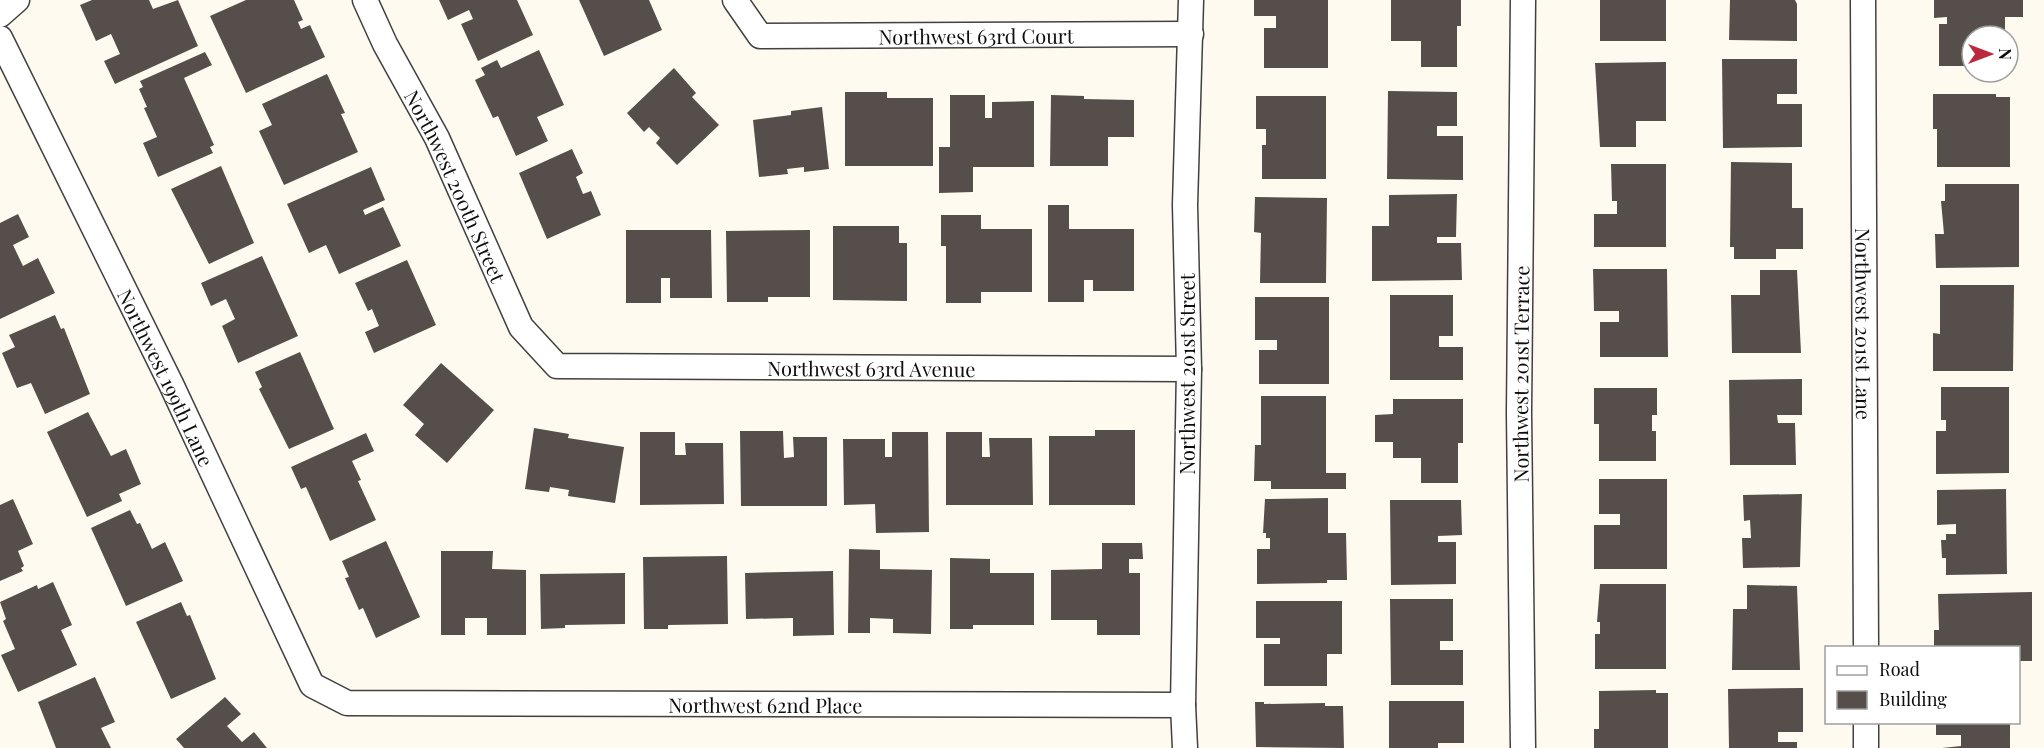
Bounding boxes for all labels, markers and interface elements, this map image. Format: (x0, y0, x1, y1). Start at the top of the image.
street label: Northwest 63rd Court (878, 21, 1075, 49)
north arrow (1960, 24, 2020, 84)
text: N (1995, 48, 2016, 60)
street label: Northwest 200th Street (399, 85, 513, 287)
street label: Northwest 201st Lane (1851, 228, 1878, 420)
street label: Northwest 201st Terrace (1505, 265, 1534, 483)
street label: Northwest 201st Street (1173, 272, 1200, 475)
street label: Northwest 199th Lane (112, 284, 221, 470)
street label: Northwest 63rd Avenue (767, 353, 976, 381)
legend (1825, 646, 2020, 724)
text: Road (1879, 657, 1920, 681)
text: Building (1879, 687, 1947, 711)
street label: Northwest 62nd Place (668, 690, 862, 718)

